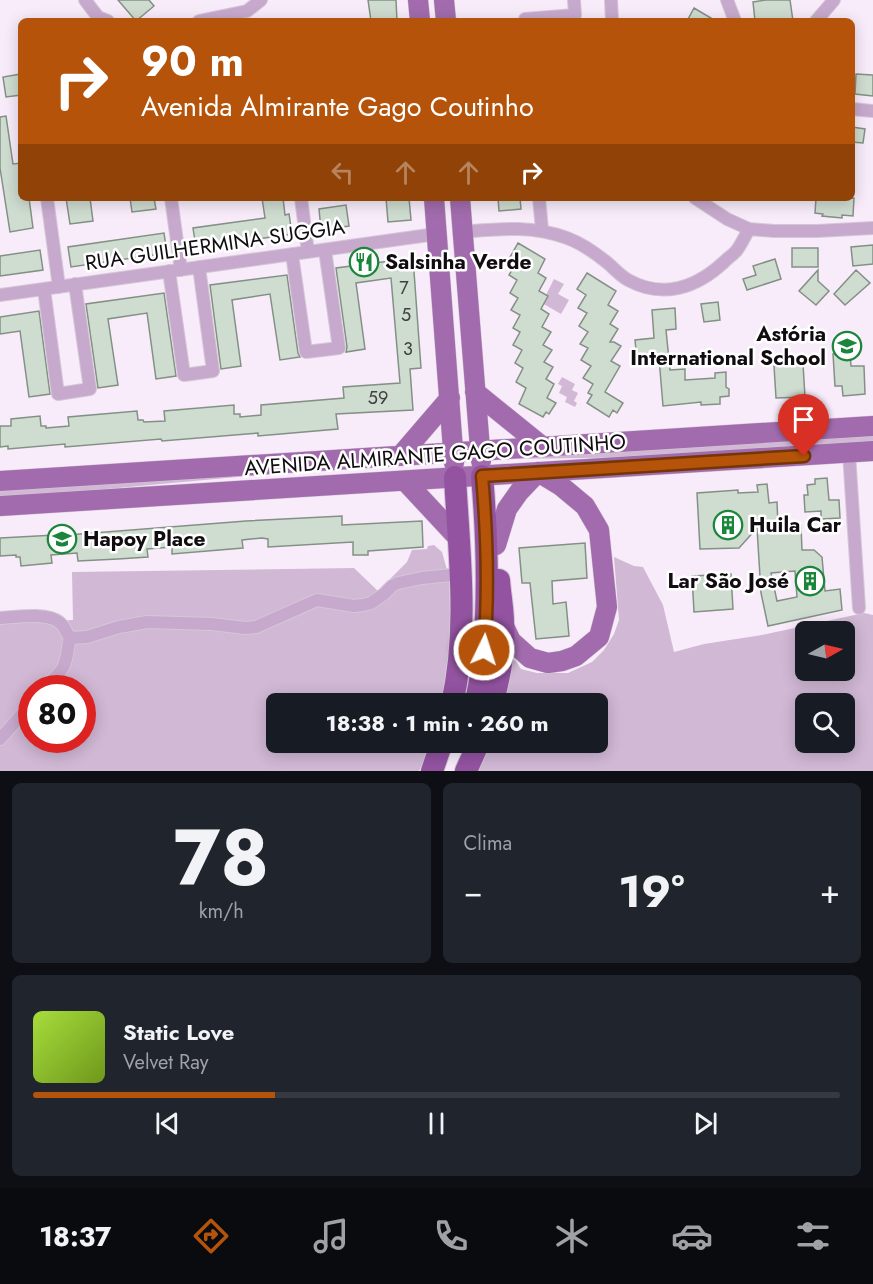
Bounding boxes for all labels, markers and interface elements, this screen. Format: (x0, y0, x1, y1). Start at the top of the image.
text: 90 m (141, 31, 244, 92)
icon: right (42, 42, 120, 120)
text: Avenida Almirante Gago Coutinho (141, 87, 534, 126)
icon: left (326, 156, 359, 189)
icon: ahead (389, 156, 422, 189)
icon: ahead (452, 156, 485, 189)
icon: right (515, 156, 548, 189)
street label: RUA GUILHERMINA SUGGIA (83, 212, 347, 278)
restaurant icon: Salsinha Verde (348, 246, 380, 278)
place label: Salsinha Verde (385, 247, 532, 277)
house number: 7 (399, 275, 409, 301)
house number: 5 (401, 302, 411, 328)
place label: Astória International School (630, 319, 826, 373)
school or university icon: Astória International School (831, 330, 863, 362)
house number: 3 (403, 336, 413, 362)
house number: 59 (368, 385, 388, 411)
pin (778, 394, 829, 456)
icon: arrive (787, 403, 820, 436)
street label: AVENIDA ALMIRANTE GAGO COUTINHO (243, 427, 627, 483)
building icon: Huila Car (712, 509, 744, 541)
place label: Huila Car (749, 510, 842, 540)
school or university icon: Hapoy Place (46, 523, 78, 555)
place label: Hapoy Place (83, 524, 206, 554)
building icon: Lar São José (794, 565, 826, 597)
place label: Lar São José (667, 566, 789, 596)
position arrow (452, 618, 516, 682)
north arrow (795, 621, 855, 681)
map controls (795, 621, 855, 753)
speed limit sign: 80 (18, 675, 96, 753)
button: search (795, 693, 855, 753)
text: 18:38 · 1 min · 260 m (325, 707, 549, 739)
text: 78 (173, 802, 269, 914)
text: Clima (464, 829, 512, 858)
text: 19° (618, 859, 685, 924)
text: − (464, 868, 483, 915)
text: + (820, 868, 840, 915)
text: km/h (199, 897, 244, 926)
text: Static Love (123, 1016, 234, 1048)
text: Velvet Ray (123, 1048, 209, 1077)
icon: previous (151, 1107, 184, 1140)
icon: pause (420, 1107, 453, 1140)
icon: next (689, 1107, 722, 1140)
icon: directions (190, 1215, 232, 1257)
icon: music (310, 1215, 352, 1257)
icon: phone (430, 1215, 472, 1257)
icon: climate (551, 1215, 593, 1257)
icon: car (671, 1215, 713, 1257)
icon: filters (792, 1215, 834, 1257)
text: 18:37 (39, 1217, 111, 1256)

